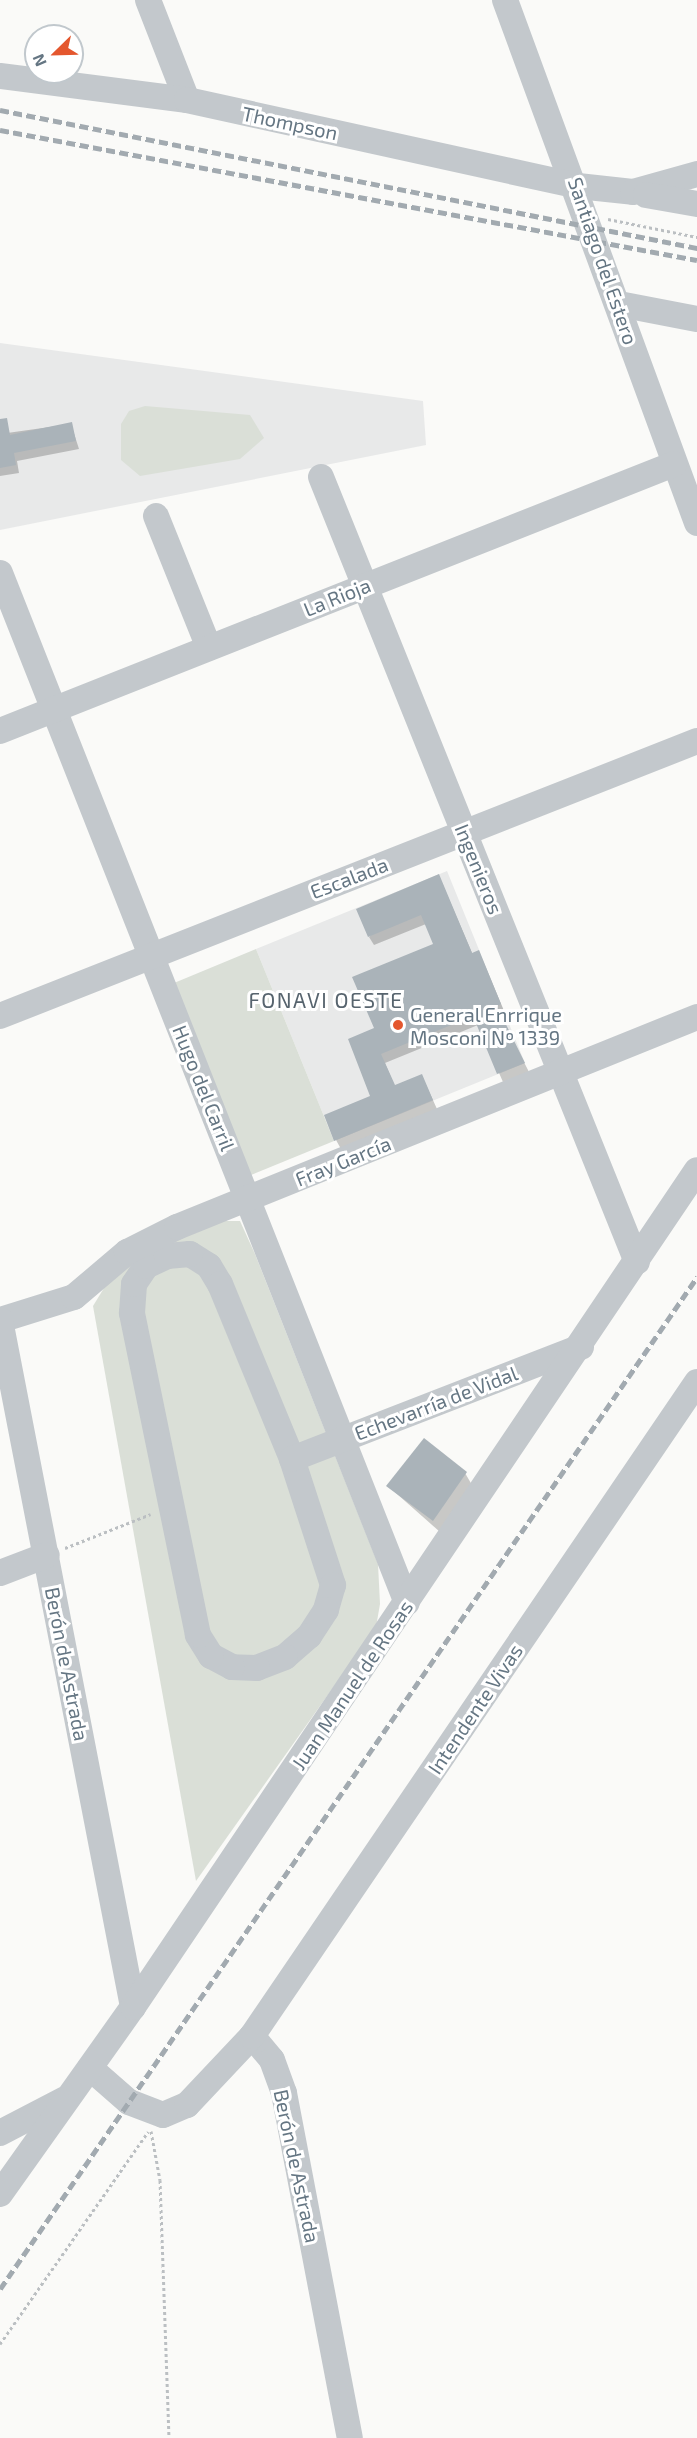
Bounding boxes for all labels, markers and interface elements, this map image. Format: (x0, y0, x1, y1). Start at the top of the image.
north arrow (24, 24, 84, 84)
text: N (28, 51, 50, 69)
street label: Thompson (240, 101, 340, 145)
street label: Santiago del Estero (563, 174, 643, 348)
street label: La Rioja (300, 573, 374, 621)
street label: Ingenieros (450, 820, 508, 918)
street label: Escalada (307, 852, 391, 904)
district label: FONAVI OESTE (249, 987, 403, 1013)
place label: General Enrrique Mosconi Nº 1339 (410, 1002, 562, 1049)
marker: General Enrrique Mosconi Nº 1339 (391, 1018, 405, 1032)
street label: Hugo del Carril (168, 1022, 240, 1154)
street label: Fray García (291, 1131, 395, 1191)
street label: Echevarría de Vidal (351, 1361, 521, 1445)
street label: Berón de Astrada (40, 1585, 94, 1743)
street label: Juan Manuel de Rosas (286, 1596, 418, 1774)
street label: Intendente Vivas (422, 1639, 528, 1779)
street label: Berón de Astrada (269, 2087, 325, 2245)

